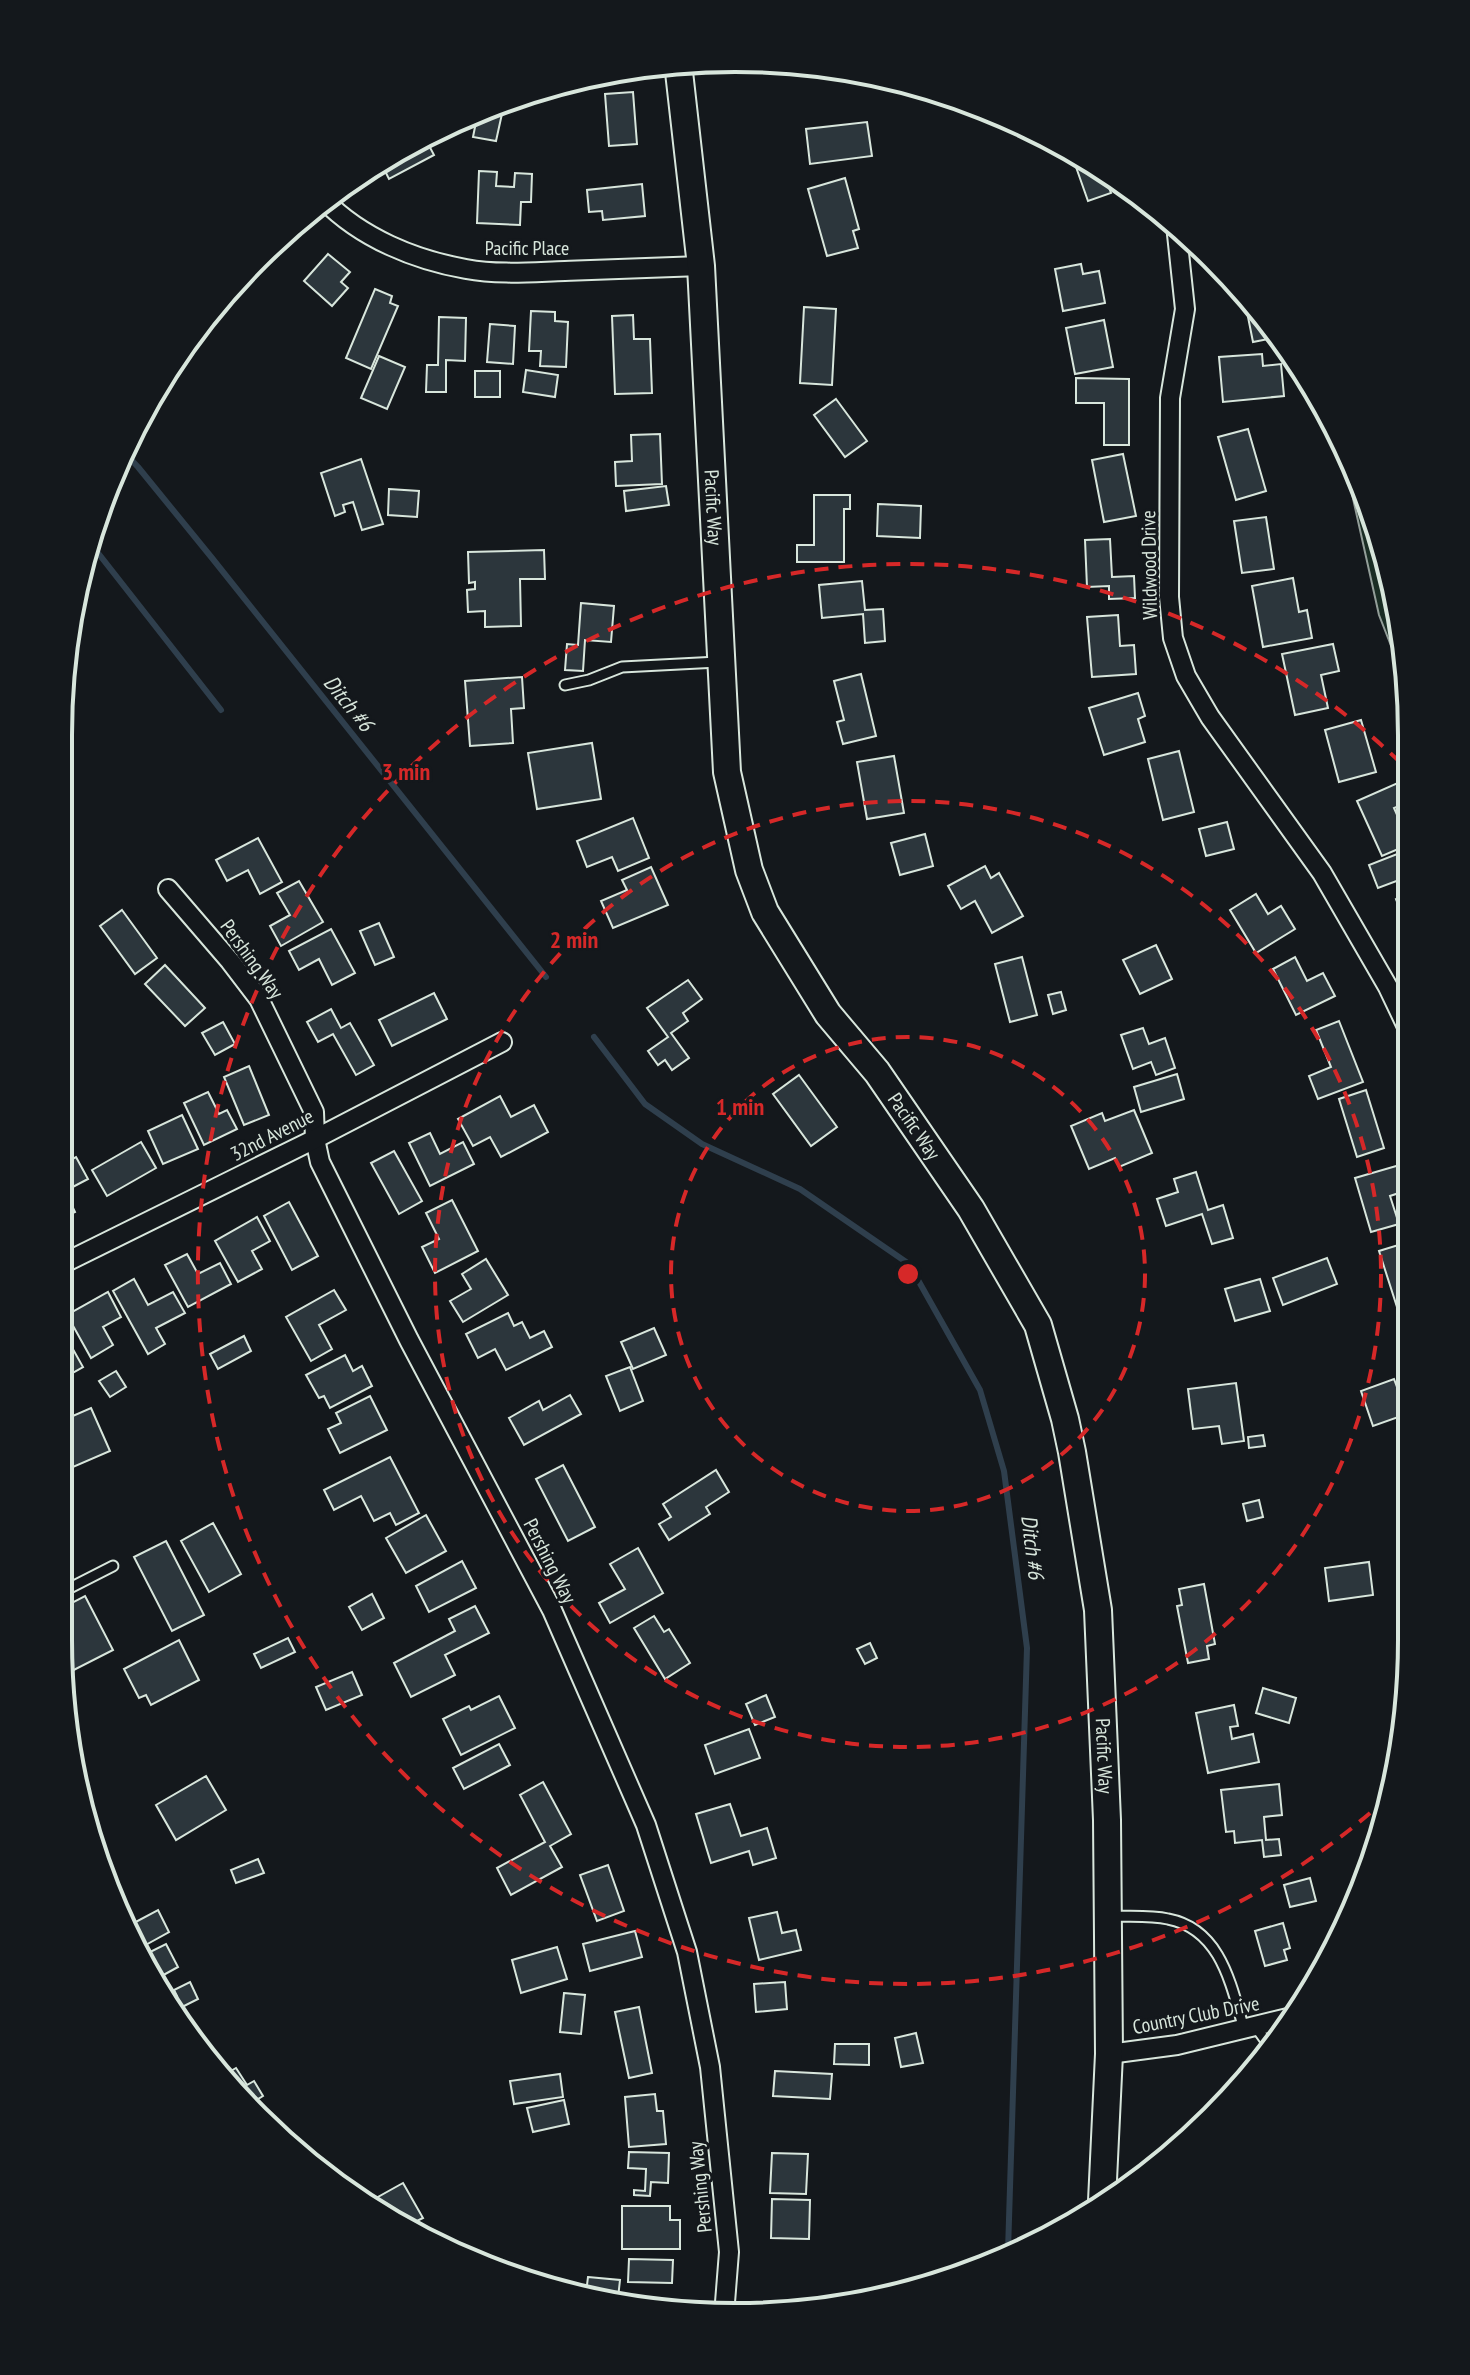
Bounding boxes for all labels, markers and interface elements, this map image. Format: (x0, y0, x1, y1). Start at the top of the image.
street label: Pacific Place (485, 235, 569, 261)
street label: Pacific Way (698, 469, 728, 546)
street label: Wildwood Drive (1135, 510, 1163, 620)
water label: Ditch #6 (318, 669, 381, 738)
text: 3 min (382, 756, 430, 787)
street label: Pershing Way (215, 914, 290, 1004)
text: 2 min (550, 924, 598, 955)
street label: Pacific Way (882, 1088, 947, 1165)
text: 1 min (716, 1091, 764, 1122)
street label: 32nd Avenue (226, 1103, 318, 1167)
centre of rings (894, 1260, 922, 1288)
water label: Ditch #6 (1015, 1513, 1051, 1583)
street label: Pershing Way (518, 1514, 583, 1608)
street label: Pacific Way (1090, 1718, 1119, 1795)
street label: Country Club Drive (1130, 1990, 1262, 2040)
street label: Pershing Way (682, 2140, 718, 2234)

